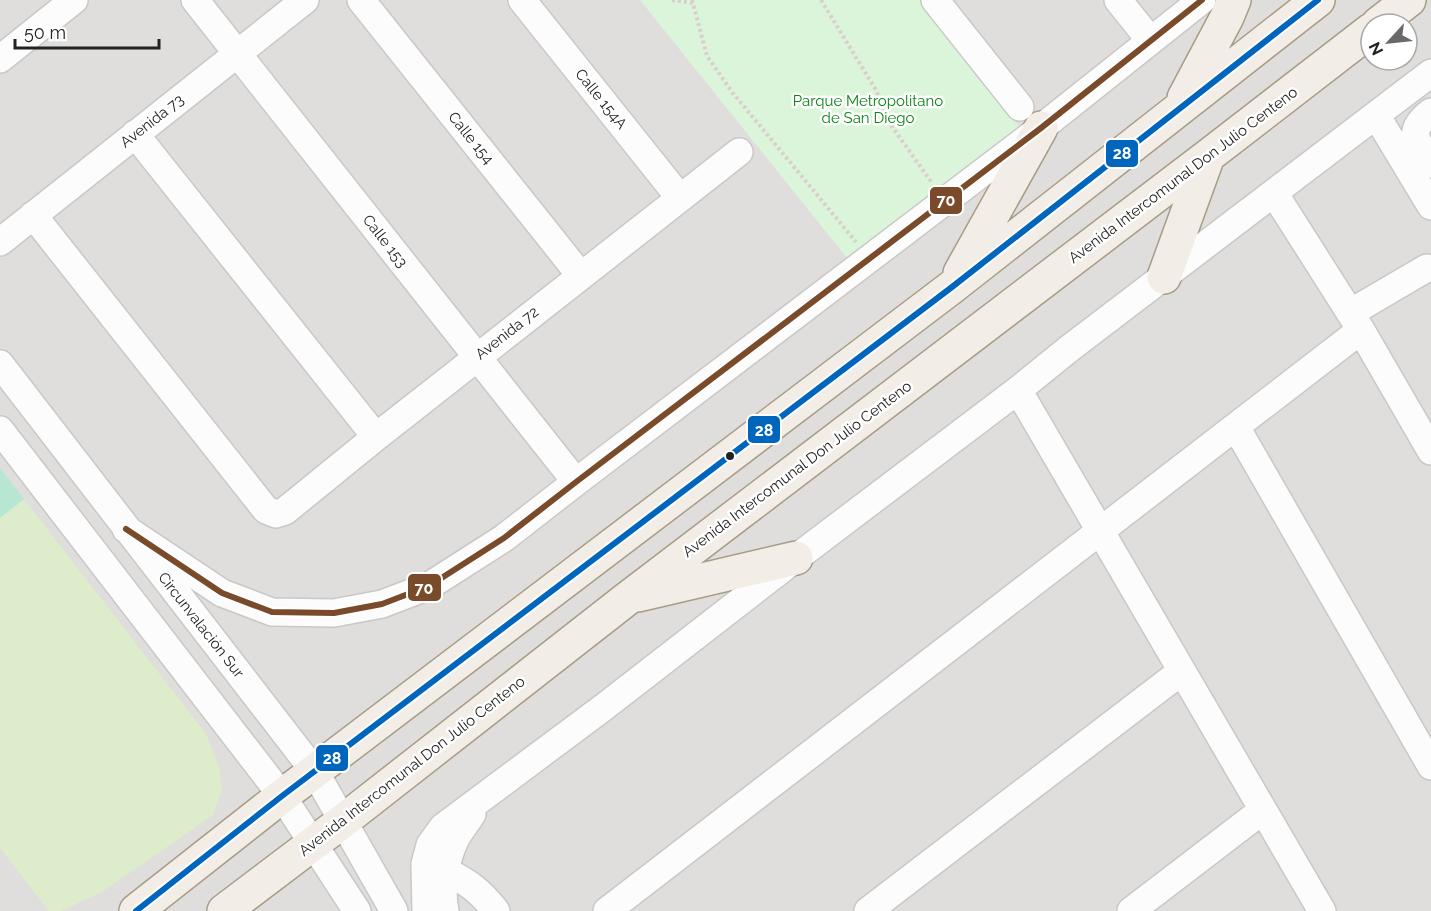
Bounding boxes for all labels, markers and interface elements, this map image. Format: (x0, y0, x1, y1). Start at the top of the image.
scale bar (15, 12, 159, 50)
north arrow (1359, 12, 1419, 72)
text: 50 m (24, 22, 66, 43)
text: N (1365, 39, 1387, 58)
street label: Calle 154A (571, 65, 631, 133)
street label: Avenida Intercomunal Don Julio Centeno (1065, 83, 1301, 267)
street label: Avenida 73 (117, 91, 187, 151)
park label: Parque Metropolitano de San Diego (793, 92, 943, 127)
street label: Calle 154 (444, 108, 498, 168)
line badge: 28 (1105, 139, 1139, 168)
text: 28 (1113, 144, 1131, 163)
line badge: 70 (929, 186, 963, 215)
text: 70 (937, 191, 956, 210)
street label: Calle 153 (359, 211, 411, 271)
street label: Avenida 72 (472, 303, 542, 363)
street label: Avenida Intercomunal Don Julio Centeno (679, 377, 915, 561)
line badge: 28 (747, 415, 781, 444)
text: 28 (755, 421, 773, 440)
unlabelled marker (724, 450, 736, 462)
street label: Circunvalación Sur (154, 569, 248, 682)
line badge: 70 (407, 573, 442, 602)
text: 70 (415, 579, 434, 598)
street label: Avenida Intercomunal Don Julio Centeno (295, 672, 529, 860)
line badge: 28 (315, 744, 349, 772)
text: 28 (323, 749, 341, 768)

